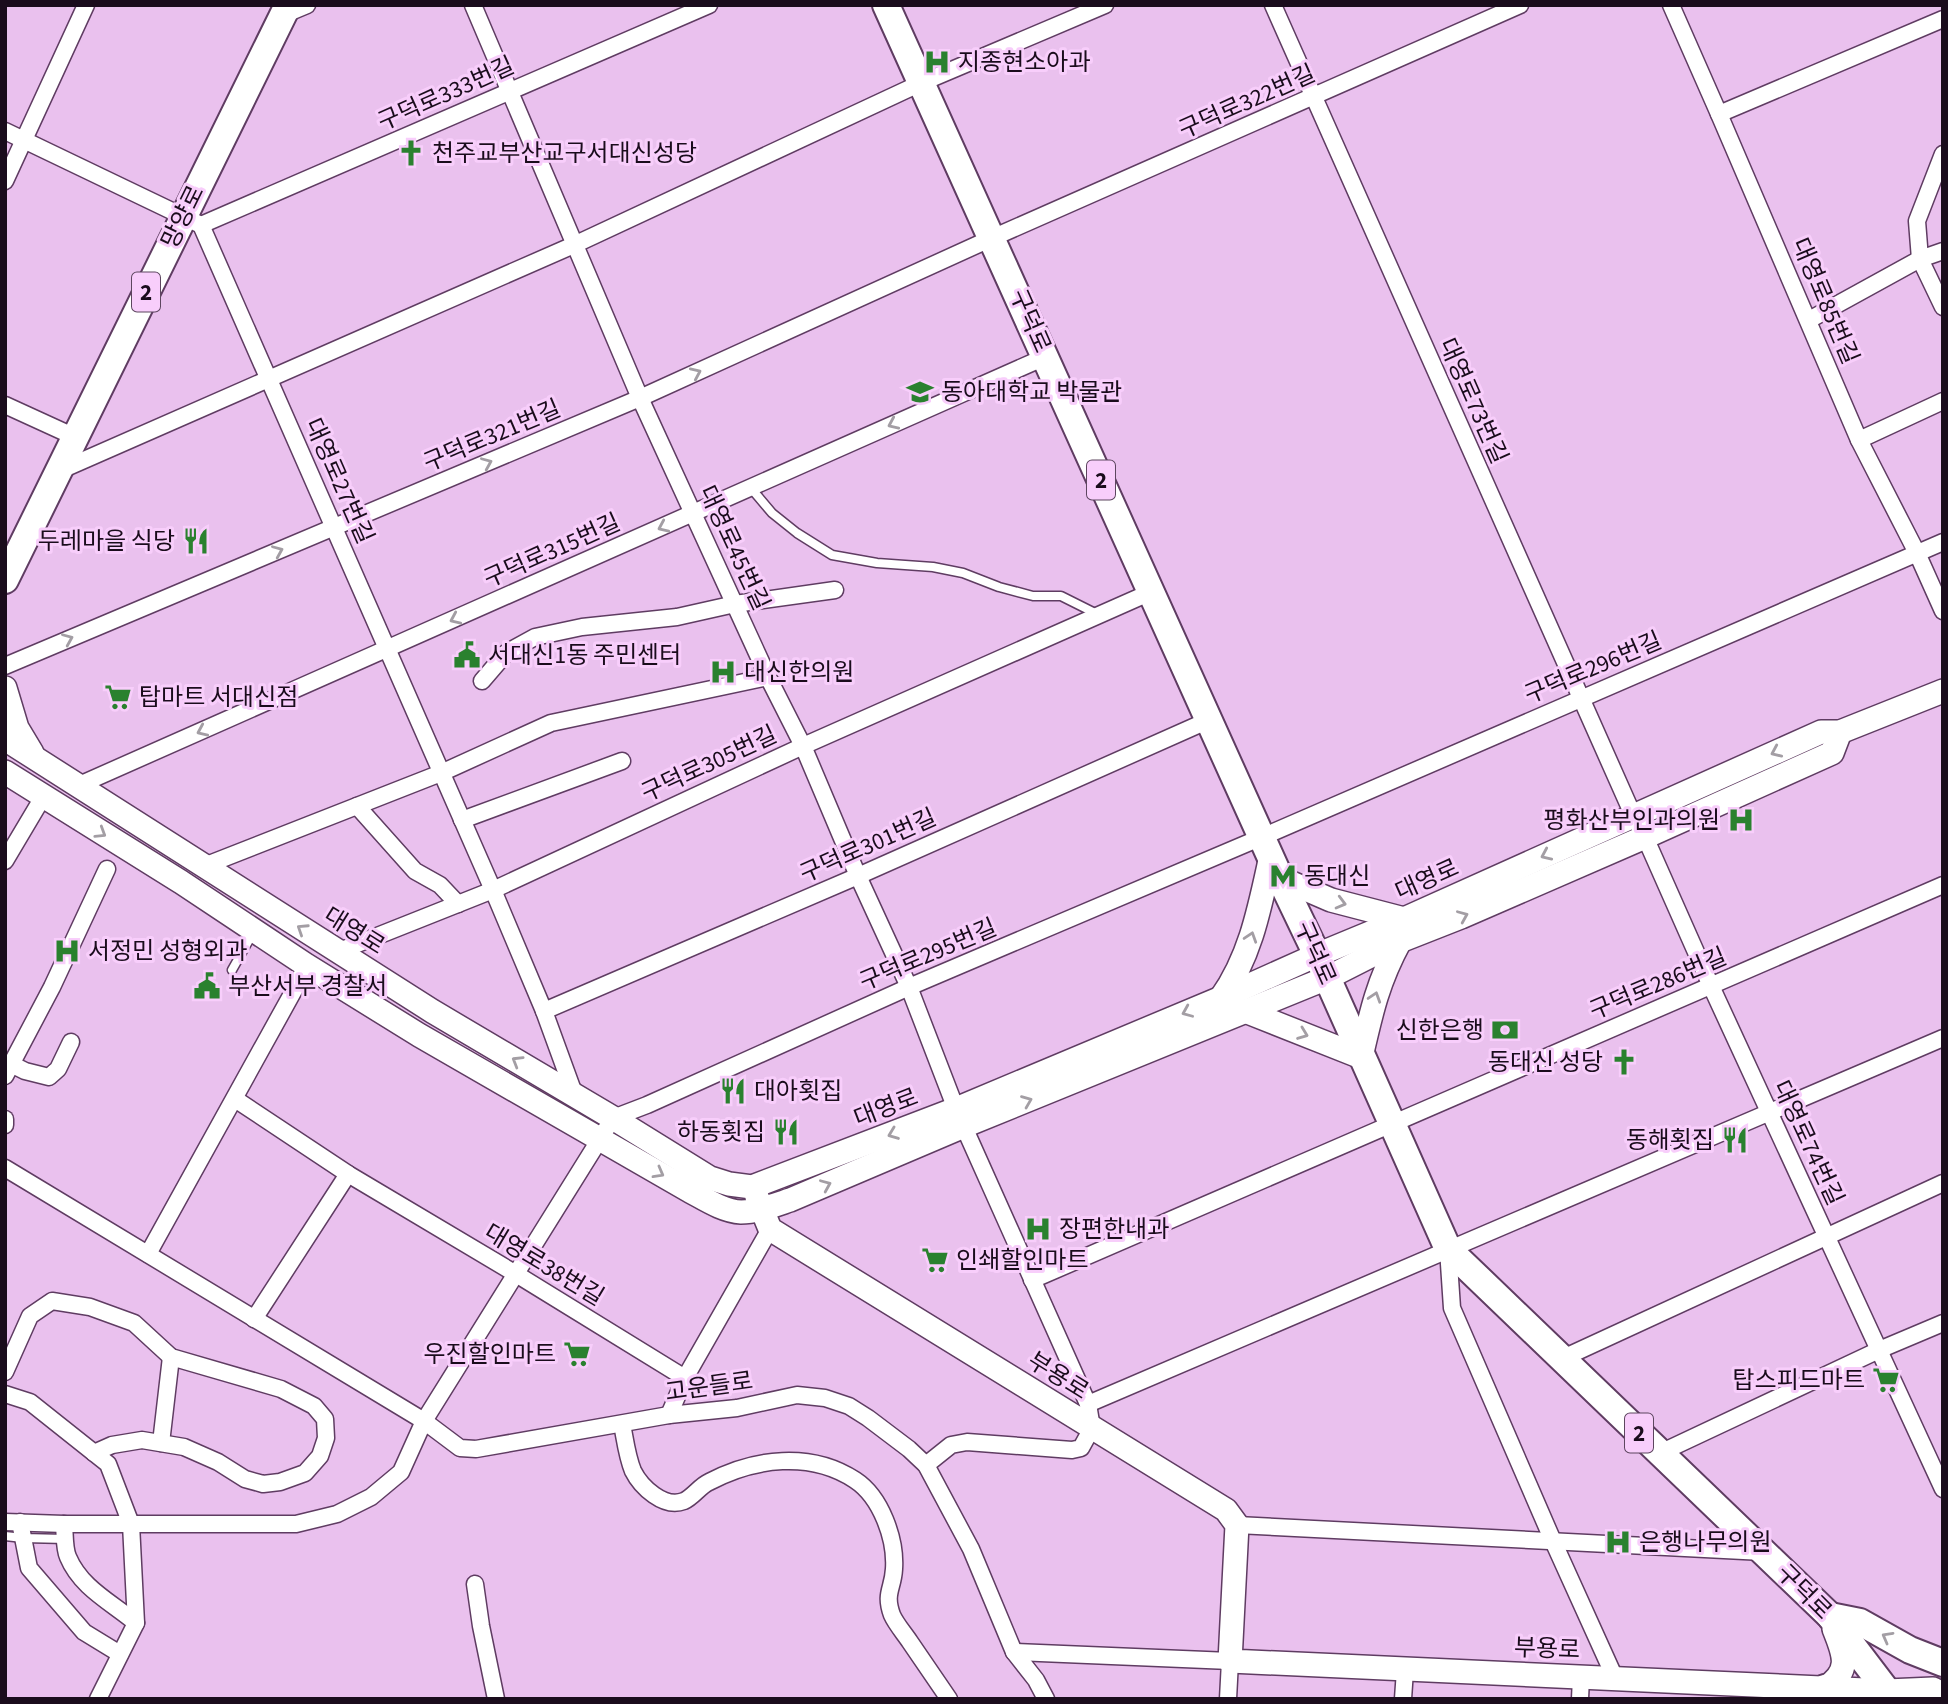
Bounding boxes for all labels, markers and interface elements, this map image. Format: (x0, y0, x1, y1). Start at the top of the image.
place label: 지종현소아과 (958, 45, 1090, 80)
hospital icon: 지종현소아과 (922, 47, 952, 77)
street label: 구덕로333번길 (372, 48, 520, 140)
street label: 구덕로322번길 (1173, 56, 1321, 148)
place label: 천주교부산교구서대신성당 (432, 136, 697, 171)
church icon: 천주교부산교구서대신성당 (396, 138, 426, 168)
street label: 망양로 (153, 180, 213, 254)
street label: 대영로85번길 (1783, 232, 1867, 370)
road number: 2 (132, 272, 160, 312)
street label: 구덕로 (1001, 284, 1059, 358)
street label: 대영로73번길 (1430, 333, 1516, 469)
one-way arrow (689, 367, 702, 381)
place label: 동아대학교 박물관 (941, 375, 1122, 410)
school or university icon: 동아대학교 박물관 (905, 377, 935, 407)
street label: 구덕로321번길 (418, 391, 566, 481)
street label: 대영로27번길 (296, 413, 382, 549)
one-way arrow (888, 416, 901, 430)
one-way arrow (481, 457, 493, 471)
road number: 2 (1087, 460, 1115, 500)
street label: 대영로45번길 (690, 480, 778, 616)
street label: 구덕로315번길 (478, 505, 626, 597)
one-way arrow (658, 519, 671, 533)
place label: 두레마을 식당 (38, 524, 175, 559)
restaurant icon: 두레마을 식당 (181, 526, 211, 556)
one-way arrow (271, 545, 283, 559)
one-way arrow (450, 611, 463, 625)
street label: 구덕로296번길 (1519, 623, 1667, 713)
one-way arrow (61, 634, 73, 648)
place label: 서대신1동 주민센터 (488, 638, 681, 673)
public building icon: 서대신1동 주민센터 (452, 640, 482, 670)
place label: 대신한의원 (744, 655, 854, 690)
hospital icon: 대신한의원 (708, 657, 738, 687)
place label: 탑마트 서대신점 (139, 680, 298, 715)
supermarket icon: 탑마트 서대신점 (103, 682, 133, 712)
street label: 구덕로305번길 (635, 717, 783, 811)
one-way arrow (197, 723, 210, 737)
one-way arrow (1771, 744, 1784, 758)
street label: 구덕로301번길 (794, 800, 942, 892)
place label: 평화산부인과의원 (1543, 803, 1720, 838)
hospital icon: 평화산부인과의원 (1726, 805, 1756, 835)
one-way arrow (93, 824, 106, 837)
one-way arrow (1541, 847, 1553, 861)
street label: 대영로 (1390, 851, 1464, 909)
place label: 동대신 (1304, 859, 1370, 894)
metro station icon: 동대신 (1268, 861, 1298, 891)
one-way arrow (1335, 894, 1347, 909)
street label: 대영로 (317, 899, 391, 963)
street label: 구덕로295번길 (854, 910, 1002, 1000)
one-way arrow (1456, 910, 1468, 924)
street label: 구덕로 (1286, 916, 1344, 990)
one-way arrow (297, 925, 310, 937)
one-way arrow (1243, 932, 1257, 944)
place label: 서정민 성형외과 (88, 934, 247, 969)
hospital icon: 서정민 성형외과 (52, 936, 82, 966)
street label: 구덕로286번길 (1584, 939, 1732, 1029)
place label: 부산서부 경찰서 (228, 969, 387, 1004)
public building icon: 부산서부 경찰서 (192, 971, 222, 1001)
one-way arrow (1367, 992, 1382, 1004)
one-way arrow (1182, 1004, 1195, 1018)
place label: 신한은행 (1396, 1013, 1484, 1048)
bank icon: 신한은행 (1490, 1015, 1520, 1045)
one-way arrow (1297, 1025, 1309, 1039)
place label: 동대신 성당 (1488, 1045, 1603, 1080)
church icon: 동대신 성당 (1609, 1047, 1639, 1077)
one-way arrow (511, 1057, 524, 1070)
place label: 대아횟집 (754, 1074, 842, 1109)
street label: 대영로74번길 (1764, 1075, 1852, 1211)
restaurant icon: 대아횟집 (718, 1076, 748, 1106)
street label: 대영로 (849, 1080, 923, 1136)
one-way arrow (1021, 1095, 1033, 1109)
place label: 하동횟집 (677, 1115, 765, 1150)
restaurant icon: 하동횟집 (771, 1117, 801, 1147)
place label: 동해횟집 (1626, 1123, 1714, 1158)
restaurant icon: 동해횟집 (1720, 1125, 1750, 1155)
one-way arrow (887, 1126, 899, 1140)
one-way arrow (652, 1165, 664, 1178)
one-way arrow (819, 1179, 831, 1193)
place label: 장편한내과 (1059, 1212, 1169, 1247)
hospital icon: 장편한내과 (1023, 1214, 1053, 1244)
street label: 대영로38번길 (477, 1215, 611, 1315)
place label: 인쇄할인마트 (956, 1243, 1088, 1278)
supermarket icon: 인쇄할인마트 (920, 1245, 950, 1275)
place label: 우진할인마트 (424, 1337, 556, 1372)
supermarket icon: 우진할인마트 (562, 1339, 592, 1369)
street label: 부용로 (1021, 1344, 1095, 1408)
place label: 탑스피드마트 (1733, 1363, 1865, 1398)
street label: 고운들로 (663, 1364, 755, 1410)
supermarket icon: 탑스피드마트 (1871, 1365, 1901, 1395)
road number: 2 (1625, 1414, 1653, 1452)
place label: 은행나무의원 (1639, 1525, 1771, 1560)
hospital icon: 은행나무의원 (1603, 1527, 1633, 1557)
street label: 구덕로 (1768, 1556, 1840, 1628)
street label: 부용로 (1513, 1630, 1581, 1668)
one-way arrow (1881, 1632, 1894, 1645)

